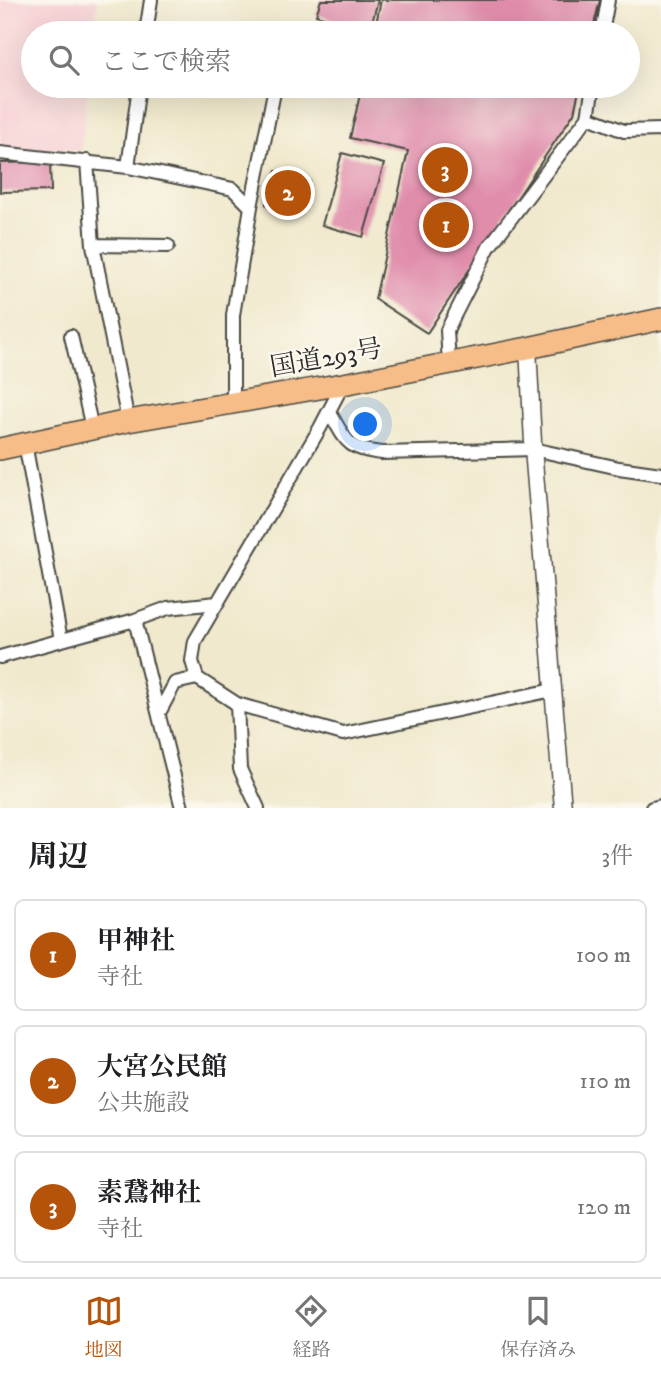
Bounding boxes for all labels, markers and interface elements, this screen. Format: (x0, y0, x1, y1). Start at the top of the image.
search box (21, 21, 640, 98)
icon: search (45, 41, 83, 79)
text: ここで検索 (101, 46, 231, 79)
pin: 3 (422, 144, 468, 196)
pin: 2 (265, 167, 311, 219)
pin: 1 (423, 199, 469, 251)
street label: 国道293号 (268, 332, 385, 385)
your location (348, 407, 382, 441)
text: 周辺 (28, 839, 88, 876)
text: 3件 (601, 842, 633, 871)
text: 甲神社 (97, 925, 175, 958)
text: 1 (49, 941, 57, 970)
text: 100 m (576, 941, 631, 970)
text: 寺社 (97, 963, 143, 992)
text: 大宮公民館 (97, 1051, 227, 1084)
text: 2 (47, 1067, 59, 1096)
text: 110 m (580, 1067, 631, 1096)
text: 公共施設 (97, 1089, 189, 1118)
text: 素鵞神社 (97, 1177, 201, 1210)
text: 3 (49, 1193, 57, 1222)
text: 120 m (577, 1193, 631, 1222)
text: 寺社 (97, 1215, 143, 1244)
tab: 地図 (85, 1292, 123, 1362)
tab: 経路 (292, 1292, 330, 1362)
tab: 保存済み (500, 1292, 576, 1362)

